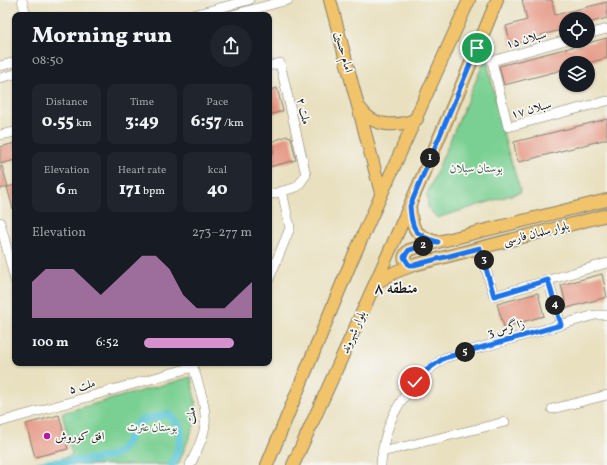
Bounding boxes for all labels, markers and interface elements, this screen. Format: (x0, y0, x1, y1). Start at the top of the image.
map controls (559, 12, 595, 92)
button: locate (559, 12, 595, 48)
text: Morning run (32, 21, 172, 52)
button: share (210, 25, 252, 67)
street label: سبلان ۱۵ (504, 27, 548, 53)
street label: امام حسین (328, 30, 356, 75)
pin (460, 31, 494, 65)
icon: arrive (466, 37, 488, 59)
text: 08:50 (32, 52, 63, 70)
button: layers (559, 56, 595, 92)
text: Distance (46, 95, 88, 110)
text: Time (130, 95, 154, 110)
text: Pace (206, 95, 228, 110)
street label: ملت ۲ (292, 96, 314, 126)
street label: سبلان ۱۷ (509, 97, 553, 123)
text: 0.55 (42, 110, 74, 133)
text: 3:49 (125, 110, 159, 133)
text: 6:57 (191, 110, 222, 133)
text: km (74, 116, 92, 131)
text: /km (222, 116, 244, 131)
pin: 1 (420, 148, 440, 168)
text: 1 (428, 150, 432, 165)
park label: بوستان سبلان (449, 161, 503, 177)
text: Elevation (44, 163, 90, 178)
text: Heart rate (118, 163, 166, 178)
text: kcal (208, 163, 227, 178)
text: 6 (56, 178, 66, 201)
text: 171 (119, 178, 141, 201)
text: 40 (207, 178, 228, 201)
text: m (66, 184, 77, 199)
text: bpm (141, 184, 165, 199)
street label: بلوار سلمان فارسی (502, 218, 571, 250)
text: Elevation (32, 224, 86, 242)
text: 273–277 m (192, 224, 252, 242)
pin: 2 (413, 236, 433, 256)
text: 2 (420, 238, 426, 253)
pin: 3 (474, 250, 494, 270)
text: 3 (481, 252, 487, 267)
district label: منطقه ۸ (374, 278, 418, 300)
pin: 4 (545, 295, 565, 315)
text: 4 (552, 297, 558, 312)
street label: بلوار شهروند (337, 308, 370, 356)
street label: زاگرس 3 (486, 315, 527, 342)
text: 100 m (32, 334, 69, 352)
text: 6:52 (96, 334, 119, 352)
pin: 5 (455, 342, 475, 362)
text: 5 (462, 344, 468, 359)
pin (398, 365, 432, 399)
icon: check (404, 371, 426, 393)
street label: ملت ۵ (67, 376, 97, 398)
street label: ملت (183, 407, 201, 425)
park label: بوستان عترت (127, 420, 177, 436)
place label: افق کوروش (55, 429, 105, 445)
marker: افق کوروش (42, 431, 52, 441)

